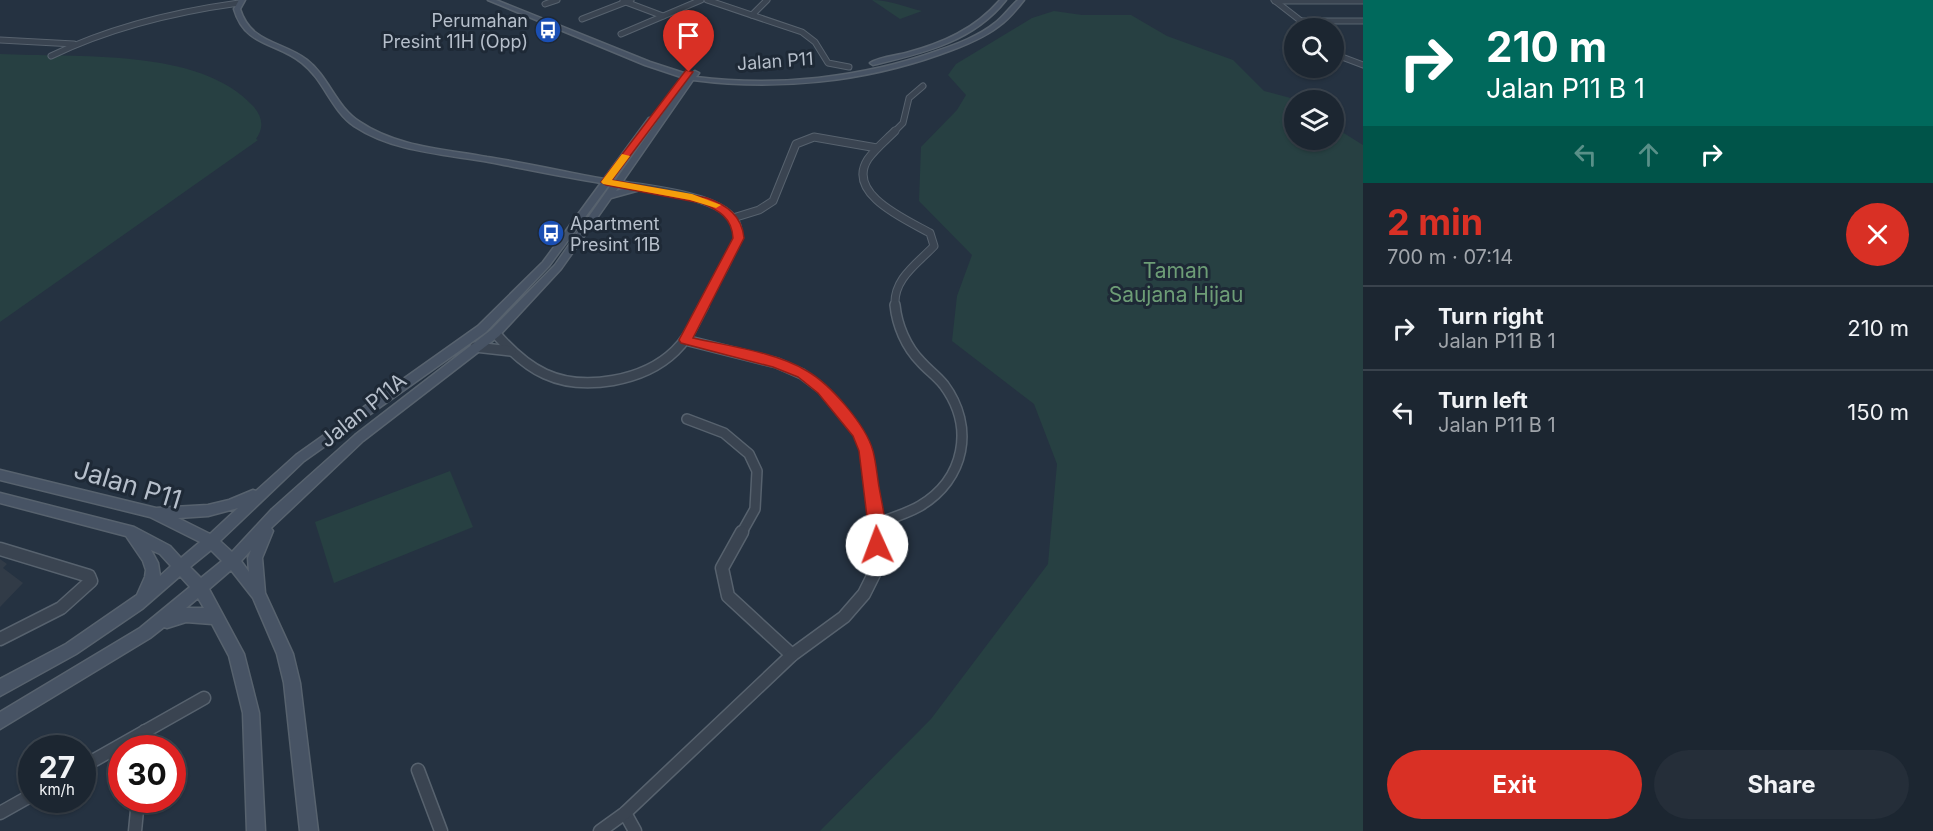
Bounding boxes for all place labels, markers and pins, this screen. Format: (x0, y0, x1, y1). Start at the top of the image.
place label: Perumahan Presint 11H (Opp) (382, 10, 528, 52)
pin (663, 10, 714, 72)
bus stop icon: Perumahan Presint 11H (Opp) (533, 15, 563, 45)
place label: Apartment Presint 11B (570, 213, 660, 255)
bus stop icon: Apartment Presint 11B (536, 218, 566, 248)

